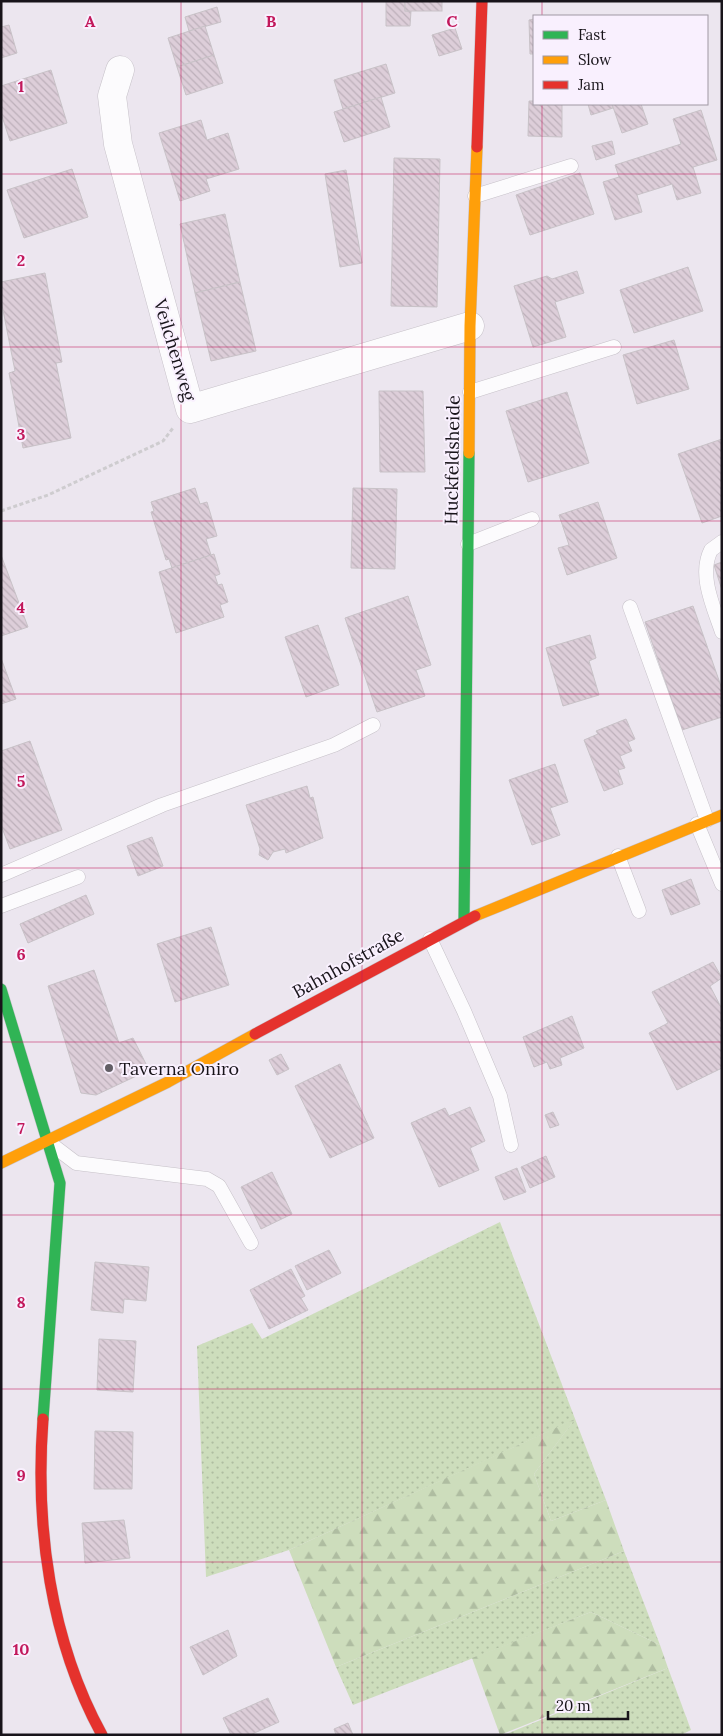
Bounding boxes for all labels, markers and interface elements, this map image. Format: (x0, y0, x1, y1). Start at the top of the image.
text: A (85, 11, 96, 31)
text: B (266, 11, 277, 31)
text: C (446, 11, 458, 31)
legend (533, 15, 708, 105)
text: Fast (578, 25, 606, 44)
text: Slow (578, 50, 611, 69)
text: Jam (577, 75, 605, 94)
text: 1 (18, 76, 24, 96)
text: 2 (17, 250, 25, 270)
street label: Veilchenweg (148, 295, 202, 405)
street label: Huckfeldsheide (439, 395, 465, 525)
text: 3 (17, 424, 26, 444)
text: 4 (17, 597, 26, 617)
text: 5 (17, 771, 26, 791)
street label: Bahnhofstraße (288, 923, 408, 1003)
text: 6 (16, 944, 26, 964)
place label: Taverna Oniro (119, 1057, 239, 1080)
marker: Taverna Oniro (103, 1062, 115, 1074)
text: 7 (17, 1118, 25, 1138)
text: 8 (16, 1292, 26, 1312)
text: 9 (16, 1465, 26, 1485)
text: 10 (13, 1639, 29, 1659)
scale bar (548, 1688, 628, 1720)
text: 20 m (556, 1696, 591, 1715)

